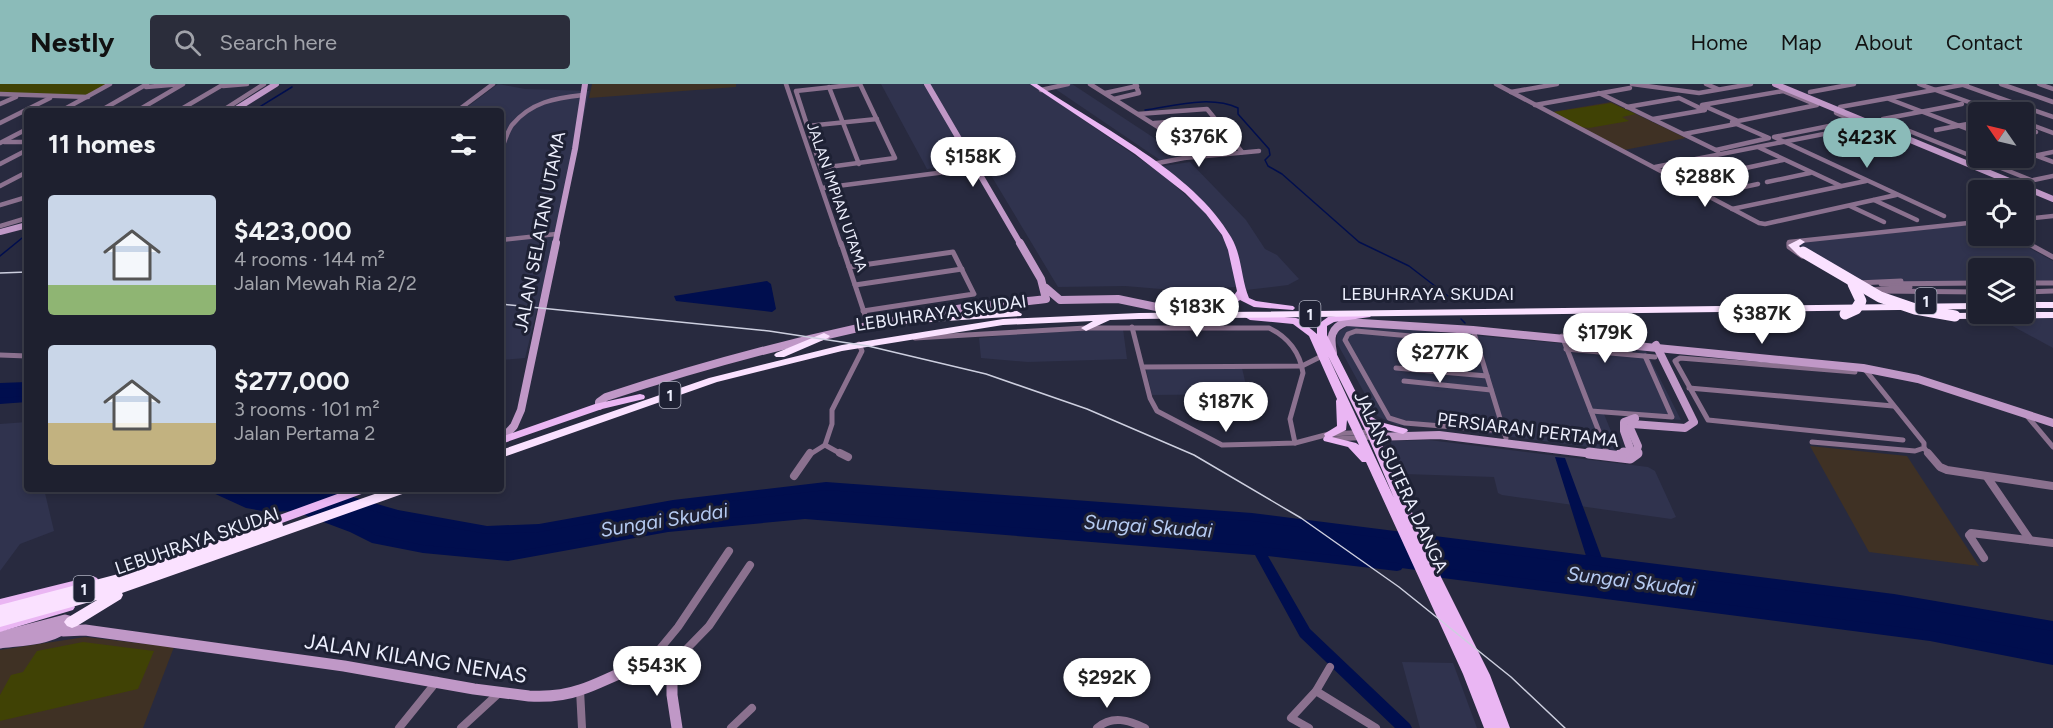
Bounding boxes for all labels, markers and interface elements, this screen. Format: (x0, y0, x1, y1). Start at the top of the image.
search box (150, 15, 570, 69)
text: Nestly (30, 25, 114, 59)
icon: search (171, 26, 204, 59)
text: Search here (219, 29, 337, 56)
text: Home (1691, 30, 1748, 55)
text: Map (1781, 30, 1822, 55)
text: About (1855, 30, 1913, 55)
text: Contact (1946, 30, 2023, 55)
north arrow (1968, 102, 2034, 168)
map controls (1968, 102, 2034, 324)
pin: $376K (1157, 117, 1241, 168)
pin: $423K (1825, 118, 1909, 169)
street label: JALAN IMPIAN UTAMA (803, 120, 871, 274)
text: $376K (1170, 124, 1228, 148)
text: $423K (1837, 125, 1897, 149)
text: 11 homes (48, 128, 155, 160)
icon: filters (447, 128, 480, 161)
street label: JALAN SELATAN UTAMA (510, 130, 570, 334)
pin: $158K (931, 137, 1015, 188)
text: $158K (945, 144, 1001, 168)
pin: $288K (1663, 157, 1747, 208)
text: $288K (1675, 164, 1735, 188)
button: locate (1968, 180, 2034, 246)
text: $423,000 (234, 215, 352, 247)
icon: home (96, 219, 168, 291)
text: 4 rooms · 144 m² (234, 247, 385, 271)
button: layers (1968, 258, 2034, 324)
text: Jalan Mewah Ria 2/2 (234, 271, 417, 295)
street label: LEBUHRAYA SKUDAI (1342, 283, 1514, 305)
pin: $183K (1155, 287, 1239, 338)
road number: 1 (1916, 288, 1936, 314)
street label: LEBUHRAYA SKUDAI (854, 290, 1028, 336)
text: $183K (1169, 294, 1225, 318)
pin: $387K (1720, 294, 1804, 345)
road number: 1 (1300, 301, 1320, 327)
text: $387K (1733, 301, 1791, 325)
pin: $179K (1563, 313, 1647, 364)
text: $179K (1577, 320, 1633, 344)
pin: $277K (1398, 333, 1482, 384)
text: $277K (1411, 340, 1469, 364)
text: $277,000 (234, 365, 350, 397)
icon: home (96, 369, 168, 441)
road number: 1 (660, 382, 680, 408)
pin: $187K (1184, 382, 1268, 433)
street label: JALAN SUTERA DANGA (1349, 388, 1453, 576)
text: $187K (1198, 389, 1254, 413)
text: 3 rooms · 101 m² (234, 397, 380, 421)
street label: PERSIARAN PERTAMA (1436, 408, 1620, 452)
text: Jalan Pertama 2 (234, 421, 375, 445)
water label: Sungai Skudai (598, 498, 730, 542)
street label: LEBUHRAYA SKUDAI (112, 503, 282, 579)
water label: Sungai Skudai (1083, 510, 1213, 542)
water label: Sungai Skudai (1566, 561, 1697, 601)
road number: 1 (74, 576, 94, 602)
street label: JALAN KILANG NENAS (303, 628, 529, 688)
pin: $543K (615, 646, 699, 697)
text: $543K (627, 653, 687, 677)
pin: $292K (1065, 658, 1149, 709)
text: $292K (1077, 665, 1137, 689)

